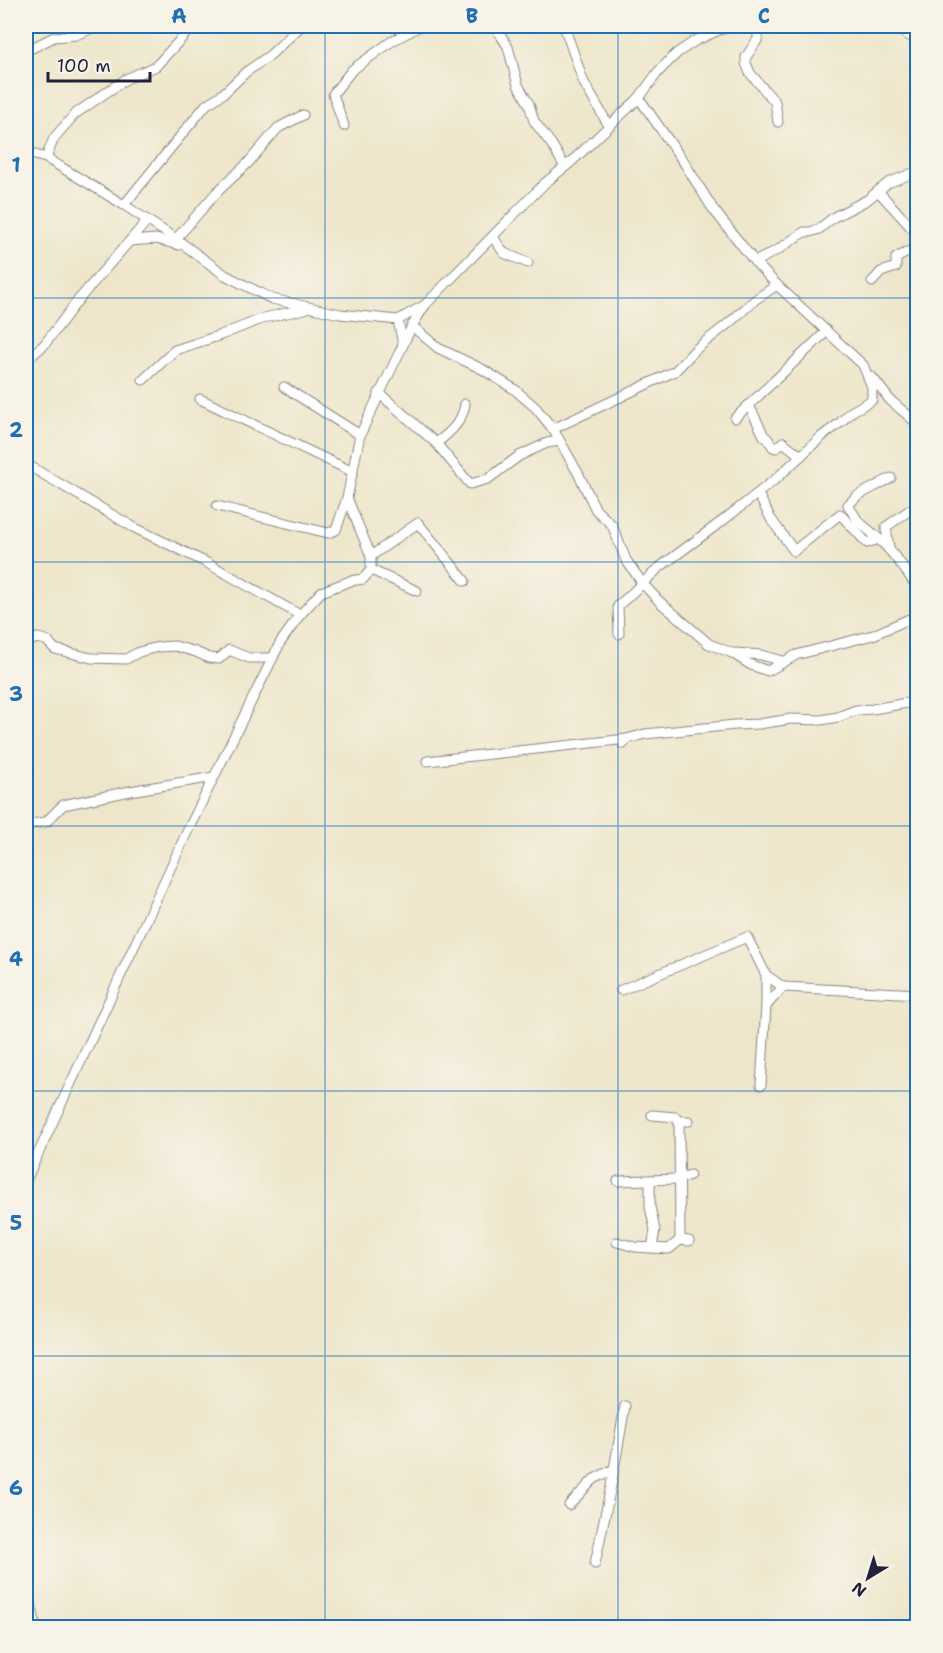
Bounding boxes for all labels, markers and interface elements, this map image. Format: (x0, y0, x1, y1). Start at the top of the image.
text: A (171, 3, 187, 29)
text: B (466, 3, 478, 29)
text: C (758, 3, 770, 29)
scale bar (48, 45, 150, 83)
text: 100 m (57, 54, 111, 78)
text: 1 (11, 152, 21, 178)
text: 2 (9, 417, 23, 443)
text: 3 (9, 681, 23, 707)
text: 4 (9, 946, 23, 972)
text: 5 (10, 1210, 22, 1236)
text: 6 (9, 1475, 23, 1501)
north arrow (838, 1548, 898, 1608)
text: N (848, 1577, 871, 1602)

